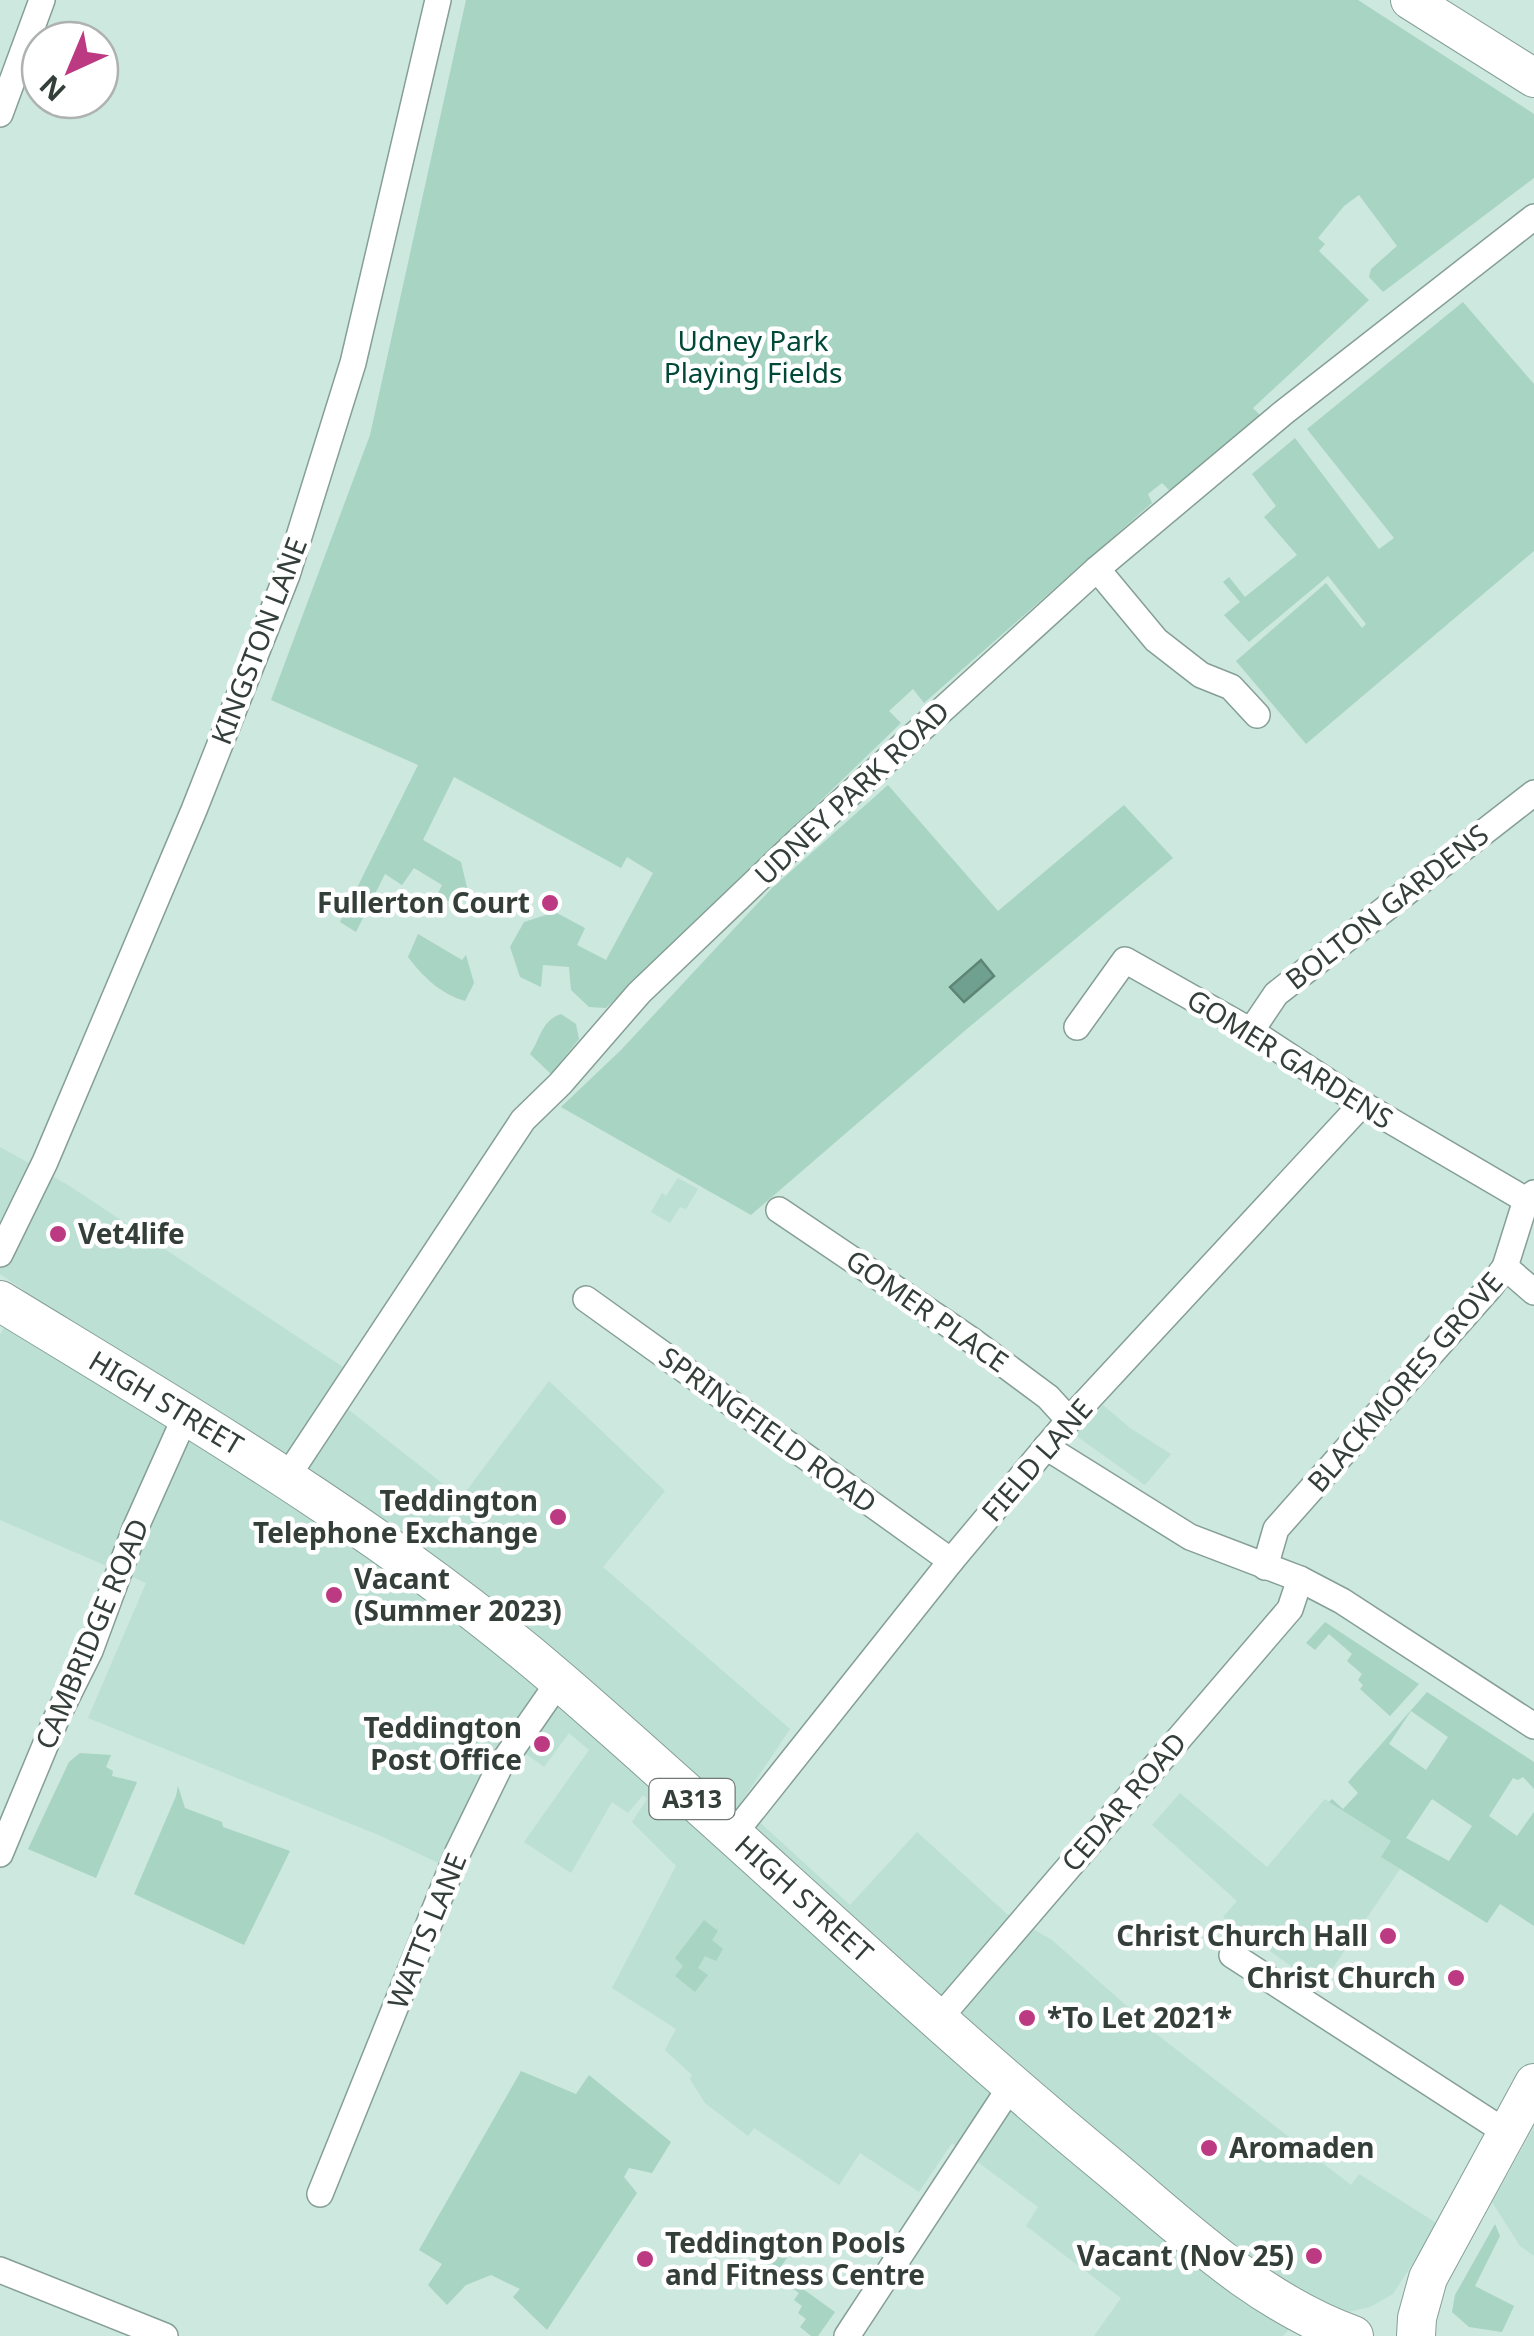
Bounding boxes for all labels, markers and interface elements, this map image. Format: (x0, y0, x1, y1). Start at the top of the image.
north arrow (20, 20, 120, 120)
text: N (31, 67, 73, 110)
park label: Udney Park Playing Fields (664, 321, 842, 391)
street label: KINGSTON LANE (201, 532, 315, 750)
street label: UDNEY PARK ROAD (746, 692, 957, 893)
street label: BOLTON GARDENS (1277, 815, 1496, 998)
place label: Fullerton Court (317, 883, 530, 921)
marker: Fullerton Court (539, 892, 561, 914)
street label: GOMER GARDENS (1180, 979, 1401, 1137)
place label: Vet4life (78, 1214, 185, 1252)
marker: Vet4life (47, 1223, 69, 1245)
street label: GOMER PLACE (839, 1240, 1016, 1380)
street label: BLACKMORES GROVE (1298, 1263, 1510, 1499)
street label: SPRINGFIELD ROAD (652, 1337, 885, 1521)
street label: HIGH STREET (82, 1341, 251, 1463)
street label: FIELD LANE (972, 1390, 1100, 1529)
place label: Teddington Telephone Exchange (253, 1481, 538, 1551)
marker: Teddington Telephone Exchange (547, 1506, 569, 1528)
street label: CAMBRIDGE ROAD (25, 1513, 157, 1755)
place label: Vacant (Summer 2023) (354, 1559, 562, 1629)
marker: Vacant (Summer 2023) (323, 1584, 345, 1606)
place label: Teddington Post Office (364, 1708, 522, 1778)
street label: CEDAR ROAD (1052, 1724, 1194, 1879)
marker: Teddington Post Office (531, 1733, 553, 1755)
road number: A313 (650, 1779, 734, 1819)
street label: HIGH STREET (727, 1826, 882, 1971)
street label: WATTS LANE (378, 1847, 475, 2014)
place label: Christ Church Hall (1116, 1916, 1368, 1954)
marker: Christ Church Hall (1377, 1925, 1399, 1947)
place label: Christ Church (1246, 1958, 1436, 1996)
marker: Christ Church (1445, 1967, 1467, 1989)
place label: *To Let 2021* (1047, 1998, 1232, 2036)
marker: *To Let 2021* (1016, 2007, 1038, 2029)
place label: Aromaden (1229, 2128, 1375, 2166)
marker: Aromaden (1198, 2137, 1220, 2159)
place label: Teddington Pools and Fitness Centre (665, 2223, 925, 2293)
place label: Vacant (Nov 25) (1077, 2236, 1294, 2274)
marker: Vacant (Nov 25) (1303, 2245, 1325, 2267)
marker: Teddington Pools and Fitness Centre (634, 2248, 656, 2270)

